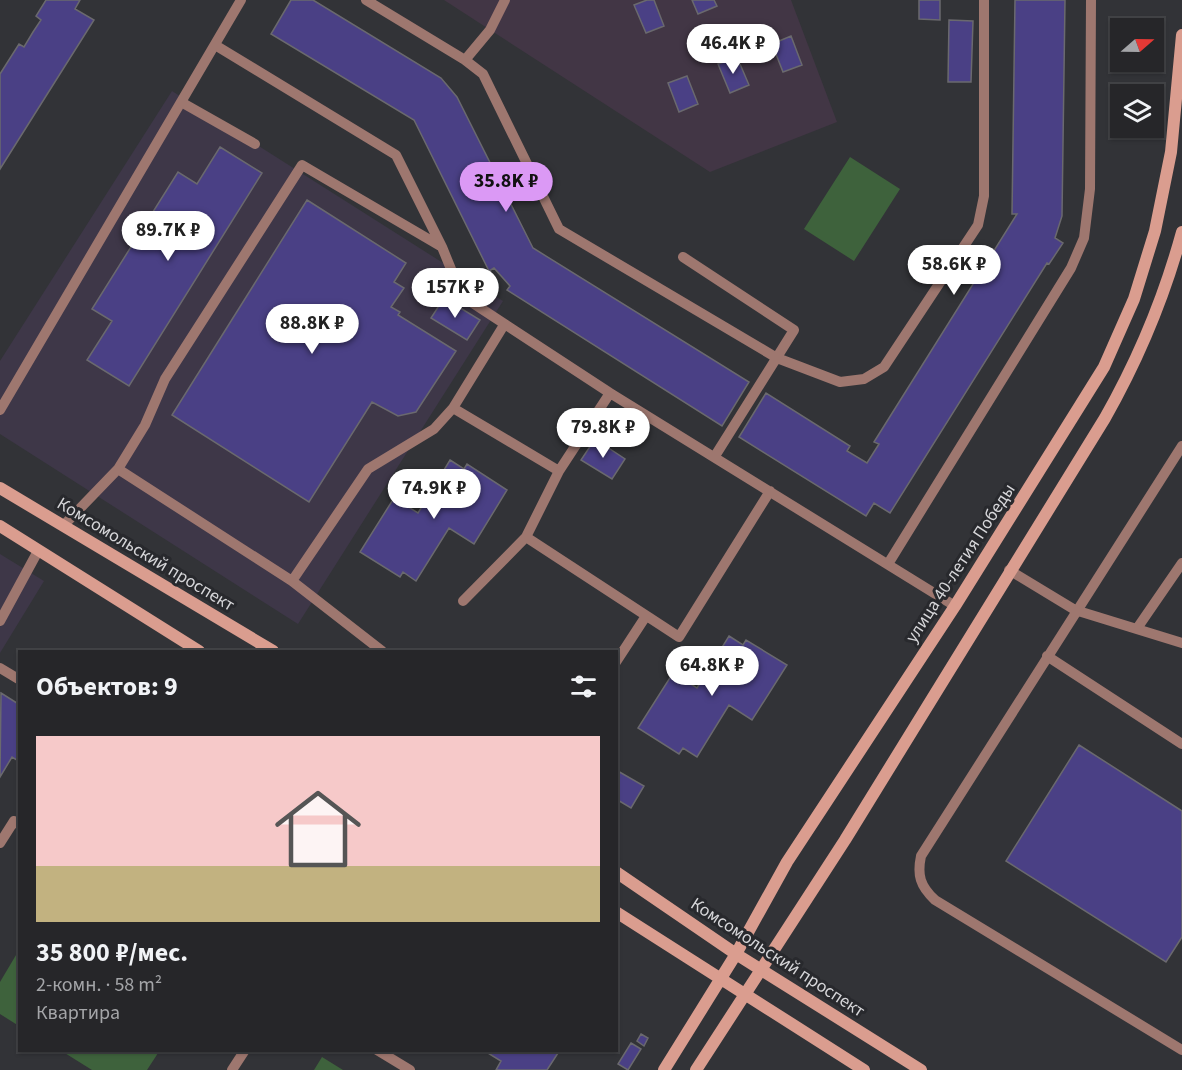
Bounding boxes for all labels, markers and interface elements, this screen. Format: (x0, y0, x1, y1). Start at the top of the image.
north arrow (1110, 18, 1164, 72)
map controls (1110, 18, 1164, 138)
pin: 46.4K ₽ (678, 24, 788, 75)
text: 46.4K ₽ (701, 29, 765, 57)
button: layers (1110, 84, 1164, 138)
pin: 35.8K ₽ (451, 162, 561, 213)
text: 35.8K ₽ (474, 167, 538, 195)
pin: 89.7K ₽ (113, 211, 223, 262)
text: 89.7K ₽ (136, 216, 200, 244)
pin: 58.6K ₽ (899, 245, 1009, 296)
text: 58.6K ₽ (922, 250, 986, 278)
pin: 157K ₽ (406, 268, 504, 319)
text: 157K ₽ (426, 273, 484, 301)
pin: 88.8K ₽ (257, 304, 367, 355)
text: 88.8K ₽ (280, 309, 344, 337)
pin: 79.8K ₽ (548, 408, 658, 459)
text: 79.8K ₽ (571, 413, 635, 441)
pin: 74.9K ₽ (379, 469, 489, 520)
text: 74.9K ₽ (402, 474, 466, 502)
street label: улица 40-летия Победы (899, 479, 1021, 648)
street label: Комсомольский проспект (52, 491, 239, 617)
pin: 64.8K ₽ (657, 646, 767, 697)
text: 64.8K ₽ (680, 651, 744, 679)
text: Объектов: 9 (36, 668, 178, 705)
icon: filters (567, 670, 600, 703)
icon: home (264, 775, 372, 883)
street label: Комсомольский проспект (686, 892, 870, 1023)
text: 35 800 ₽/мес. (36, 934, 188, 971)
text: 2-комн. · 58 m² (36, 971, 162, 999)
text: Квартира (36, 999, 120, 1027)

